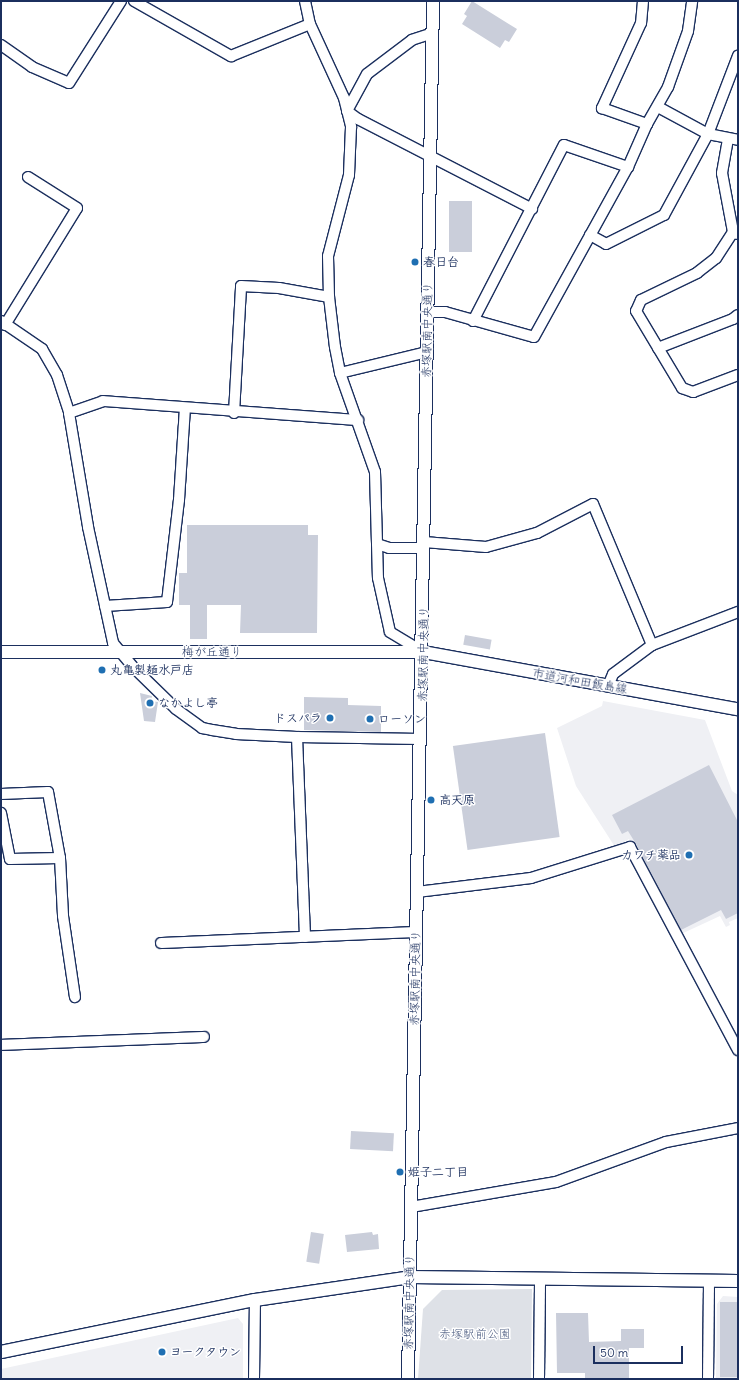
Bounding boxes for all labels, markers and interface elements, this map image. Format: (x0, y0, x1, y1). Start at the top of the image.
place label: 春日台 (423, 255, 459, 269)
marker: 春日台 (410, 257, 420, 267)
street label: 赤塚駅南中央通り (419, 282, 435, 378)
street label: 赤塚駅南中央通り (415, 606, 431, 702)
street label: 梅が丘通り (182, 645, 242, 659)
place label: 丸亀製麺水戸店 (110, 663, 194, 677)
marker: 丸亀製麺水戸店 (97, 665, 107, 675)
street label: 市道河和田飯島線 (531, 666, 629, 696)
place label: なかよし亭 (158, 696, 218, 710)
marker: なかよし亭 (145, 698, 155, 708)
place label: ドスパラ (274, 711, 322, 725)
place label: ローソン (378, 712, 426, 726)
marker: ドスパラ (325, 713, 335, 723)
marker: ローソン (365, 714, 375, 724)
place label: 高天原 (439, 793, 475, 807)
marker: 高天原 (426, 795, 436, 805)
place label: カワチ薬品 (621, 848, 681, 862)
marker: カワチ薬品 (684, 850, 694, 860)
street label: 赤塚駅南中央通り (407, 930, 423, 1026)
place label: 姫子二丁目 (408, 1165, 468, 1179)
marker: 姫子二丁目 (395, 1167, 405, 1177)
street label: 赤塚駅南中央通り (401, 1254, 417, 1350)
park label: 赤塚駅前公園 (439, 1327, 511, 1341)
scale bar (595, 1338, 685, 1364)
place label: ヨークタウン (170, 1345, 241, 1359)
text: 50 m (600, 1345, 628, 1360)
marker: ヨークタウン (157, 1347, 167, 1357)

